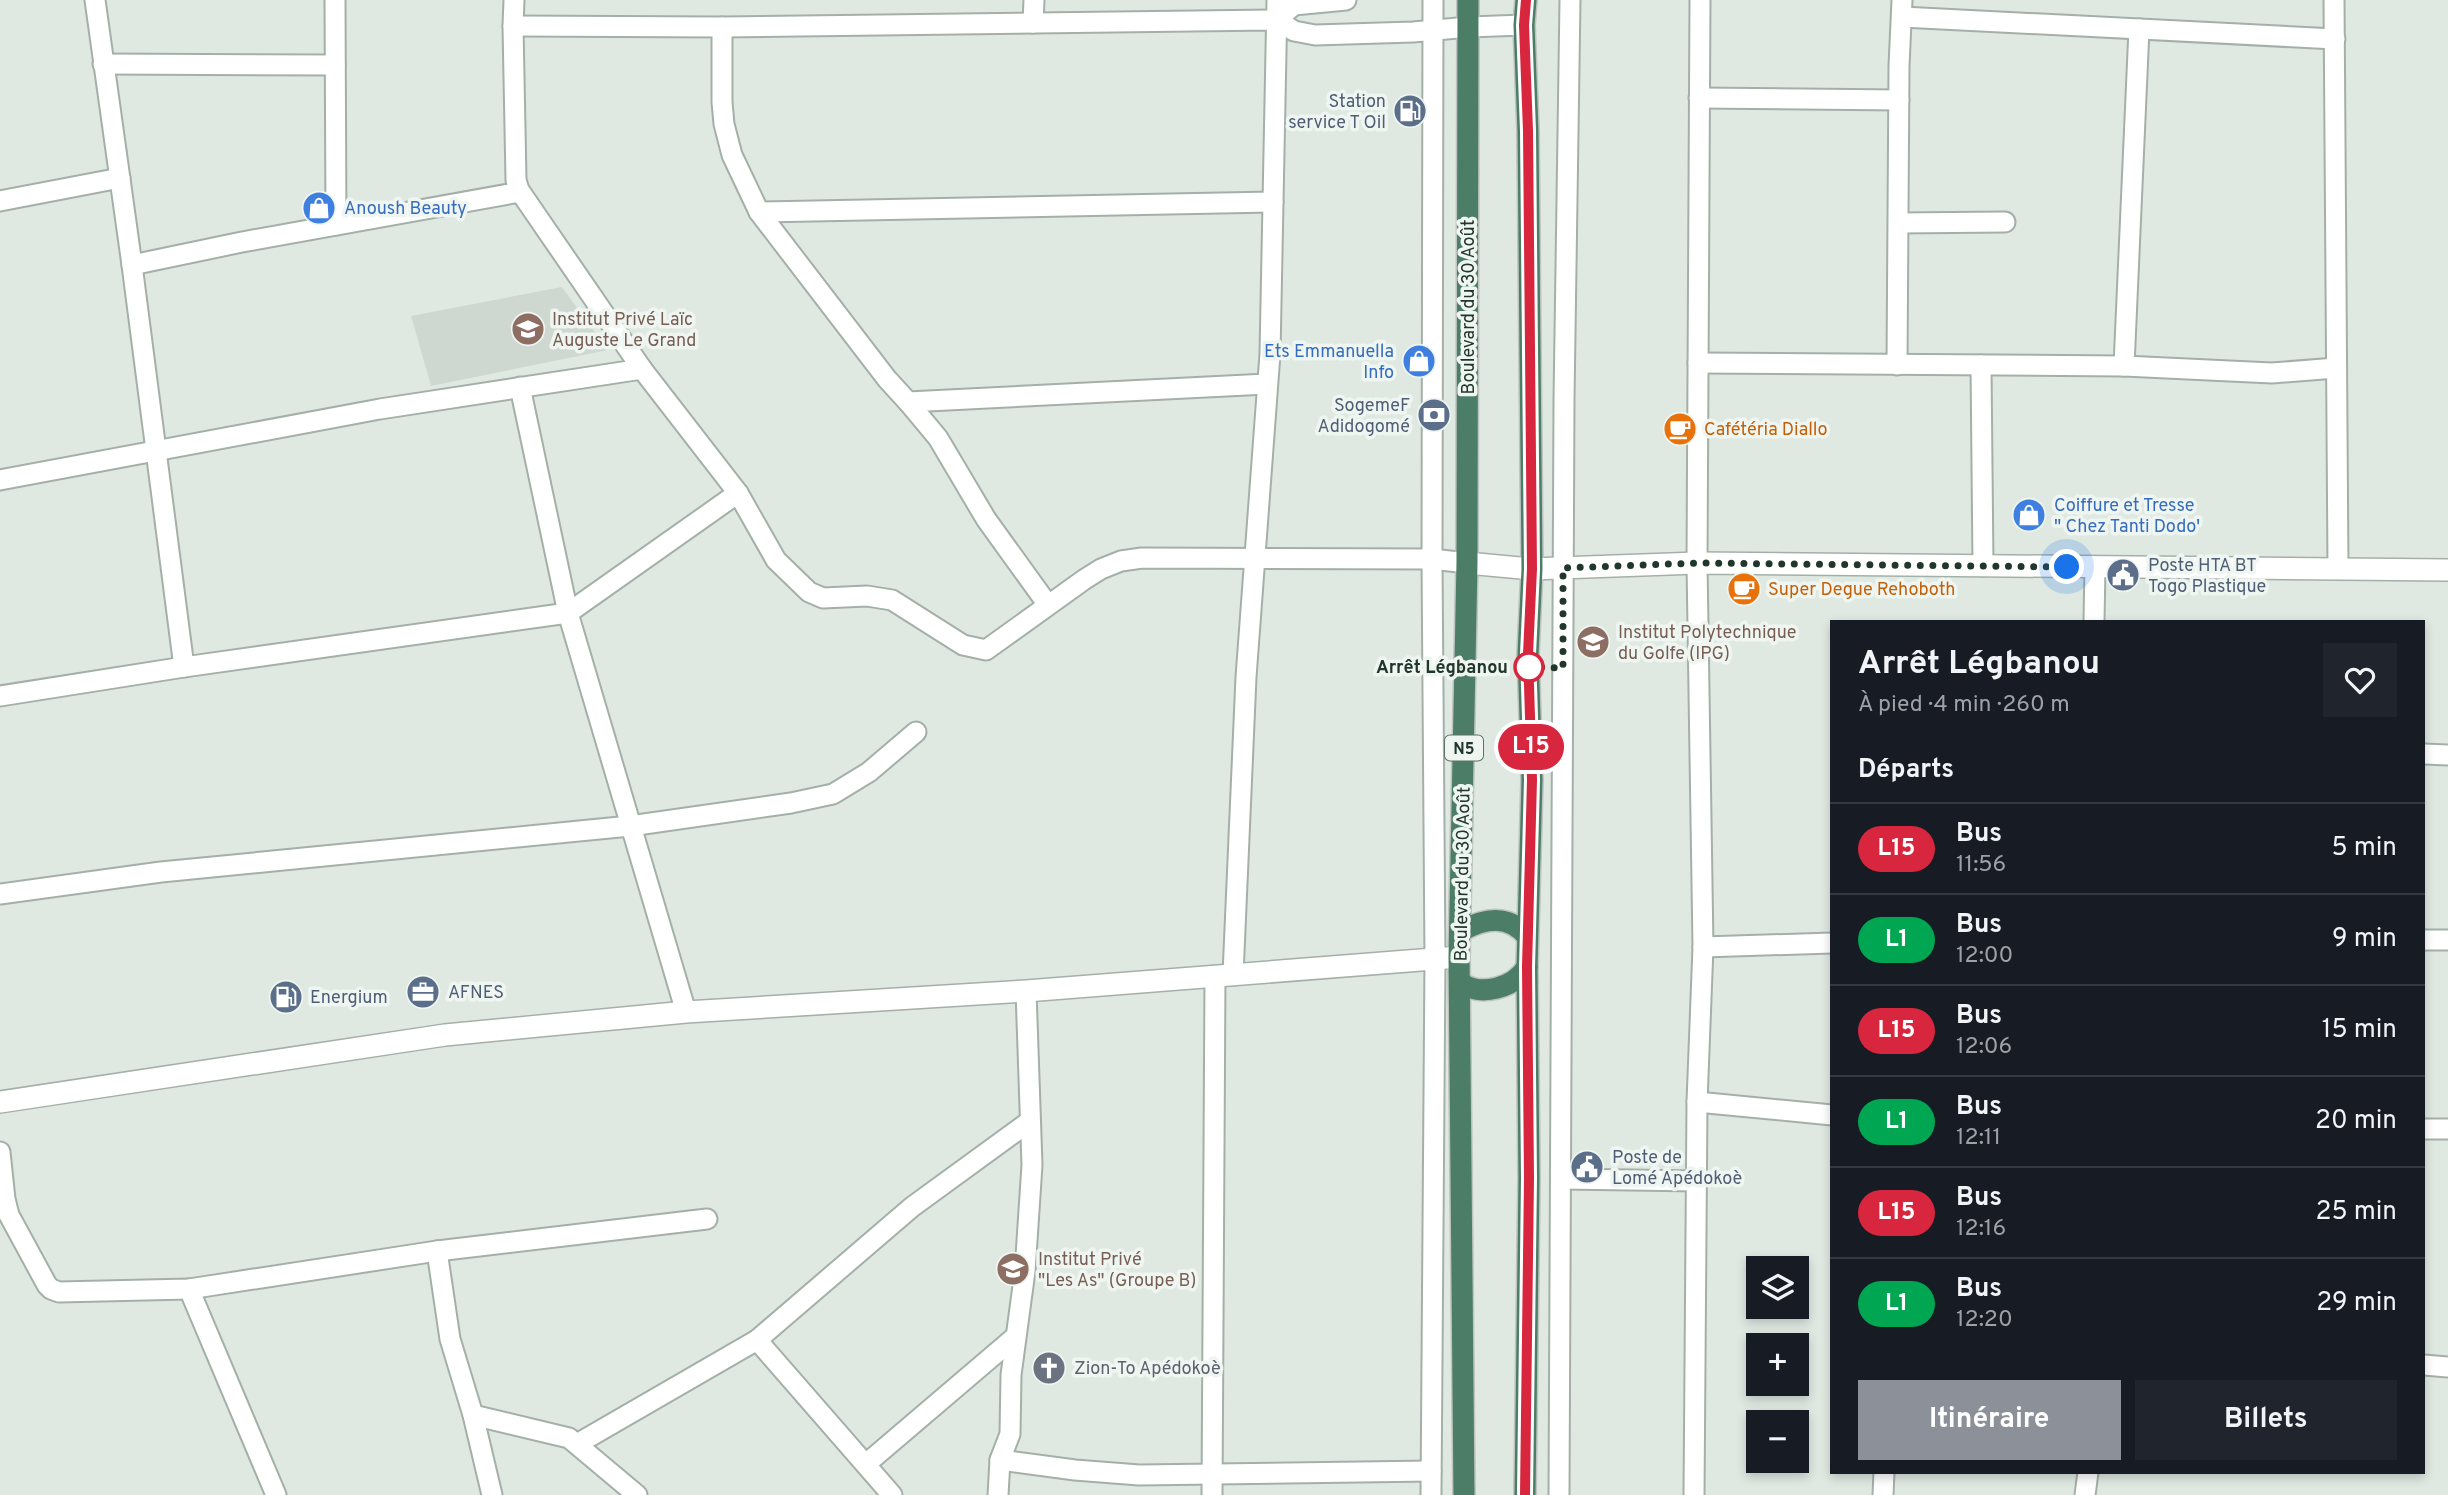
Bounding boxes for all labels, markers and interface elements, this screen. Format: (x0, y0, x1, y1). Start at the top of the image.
place label: Station service T Oil (1288, 91, 1386, 135)
fuel station icon: Station service T Oil (1391, 92, 1429, 130)
shop icon: Anoush Beauty (300, 189, 338, 227)
place label: Anoush Beauty (344, 198, 467, 221)
street label: Boulevard du 30 Août (1458, 220, 1481, 394)
place label: Institut Privé Laïc Auguste Le Grand (552, 309, 696, 353)
school or university icon: Institut Privé Laïc Auguste Le Grand (509, 310, 547, 348)
place label: Ets Emmanuella Info (1264, 341, 1394, 385)
shop icon: Ets Emmanuella Info (1400, 342, 1438, 380)
place label: SogemeF Adidogomé (1318, 395, 1410, 439)
bank icon: SogemeF Adidogomé (1415, 396, 1453, 434)
cafe icon: Cafétéria Diallo (1661, 410, 1699, 448)
place label: Cafétéria Diallo (1704, 419, 1828, 442)
place label: Coiffure et Tresse " Chez Tanti Dodo' (2054, 495, 2200, 539)
shop icon: Coiffure et Tresse " Chez Tanti Dodo' (2010, 496, 2048, 534)
your location (2049, 549, 2084, 584)
place label: Poste HTA BT Togo Plastique (2148, 555, 2266, 599)
public building icon: Poste HTA BT Togo Plastique (2104, 556, 2142, 594)
cafe icon: Super Degue Rehoboth (1725, 570, 1763, 608)
place label: Super Degue Rehoboth (1768, 579, 1955, 602)
place label: Institut Polytechnique du Golfe (IPG) (1618, 622, 1796, 666)
school or university icon: Institut Polytechnique du Golfe (IPG) (1574, 623, 1612, 661)
button: heart (2323, 643, 2397, 717)
text: Arrêt Légbanou (1858, 644, 2100, 686)
marker: Arrêt Légbanou (1514, 652, 1544, 682)
place label: Arrêt Légbanou (1376, 657, 1508, 680)
text: À pied · 4 min · 260 m (1858, 691, 2070, 720)
line badge: L15 (1491, 724, 1571, 770)
text: L15 (1512, 732, 1550, 762)
road number: N5 (1445, 736, 1483, 761)
text: Départs (1858, 754, 1954, 787)
street label: Boulevard du 30 Août (1450, 786, 1477, 962)
text: Bus (1956, 818, 2002, 851)
text: 5 min (2331, 832, 2397, 865)
text: L15 (1878, 834, 1915, 864)
text: 11:56 (1956, 851, 2006, 880)
text: Bus (1956, 909, 2002, 942)
text: 9 min (2332, 923, 2397, 956)
text: L1 (1885, 925, 1908, 955)
text: 12:00 (1956, 942, 2013, 971)
office icon: AFNES (404, 973, 442, 1011)
fuel station icon: Energium (267, 978, 305, 1016)
place label: AFNES (448, 982, 504, 1005)
place label: Energium (310, 987, 388, 1010)
text: Bus (1956, 1000, 2002, 1033)
text: 15 min (2322, 1014, 2397, 1047)
text: L15 (1878, 1016, 1915, 1046)
text: 12:06 (1956, 1033, 2012, 1062)
text: Bus (1956, 1091, 2002, 1124)
text: 20 min (2315, 1105, 2397, 1138)
text: L1 (1885, 1107, 1908, 1137)
text: 12:11 (1956, 1124, 2001, 1153)
place label: Poste de Lomé Apédokoè (1612, 1147, 1742, 1191)
public building icon: Poste de Lomé Apédokoè (1568, 1148, 1606, 1186)
text: Bus (1956, 1182, 2002, 1215)
text: 25 min (2316, 1196, 2397, 1229)
text: L15 (1878, 1198, 1915, 1228)
text: 12:16 (1956, 1215, 2006, 1244)
place label: Institut Privé "Les As" (Groupe B) (1038, 1249, 1196, 1293)
school or university icon: Institut Privé "Les As" (Groupe B) (994, 1250, 1032, 1288)
map controls (1746, 1256, 1809, 1473)
button: layers (1746, 1256, 1809, 1319)
text: Bus (1956, 1273, 2002, 1306)
text: 29 min (2316, 1287, 2397, 1320)
text: L1 (1885, 1289, 1908, 1319)
text: 12:20 (1956, 1306, 2013, 1335)
button: + (1746, 1333, 1809, 1396)
church icon: Zion-To Apédokoè (1030, 1349, 1068, 1387)
place label: Zion-To Apédokoè (1074, 1358, 1221, 1381)
button: Itinéraire (1858, 1380, 2121, 1460)
button: Billets (2135, 1380, 2397, 1460)
button: − (1746, 1410, 1809, 1473)

